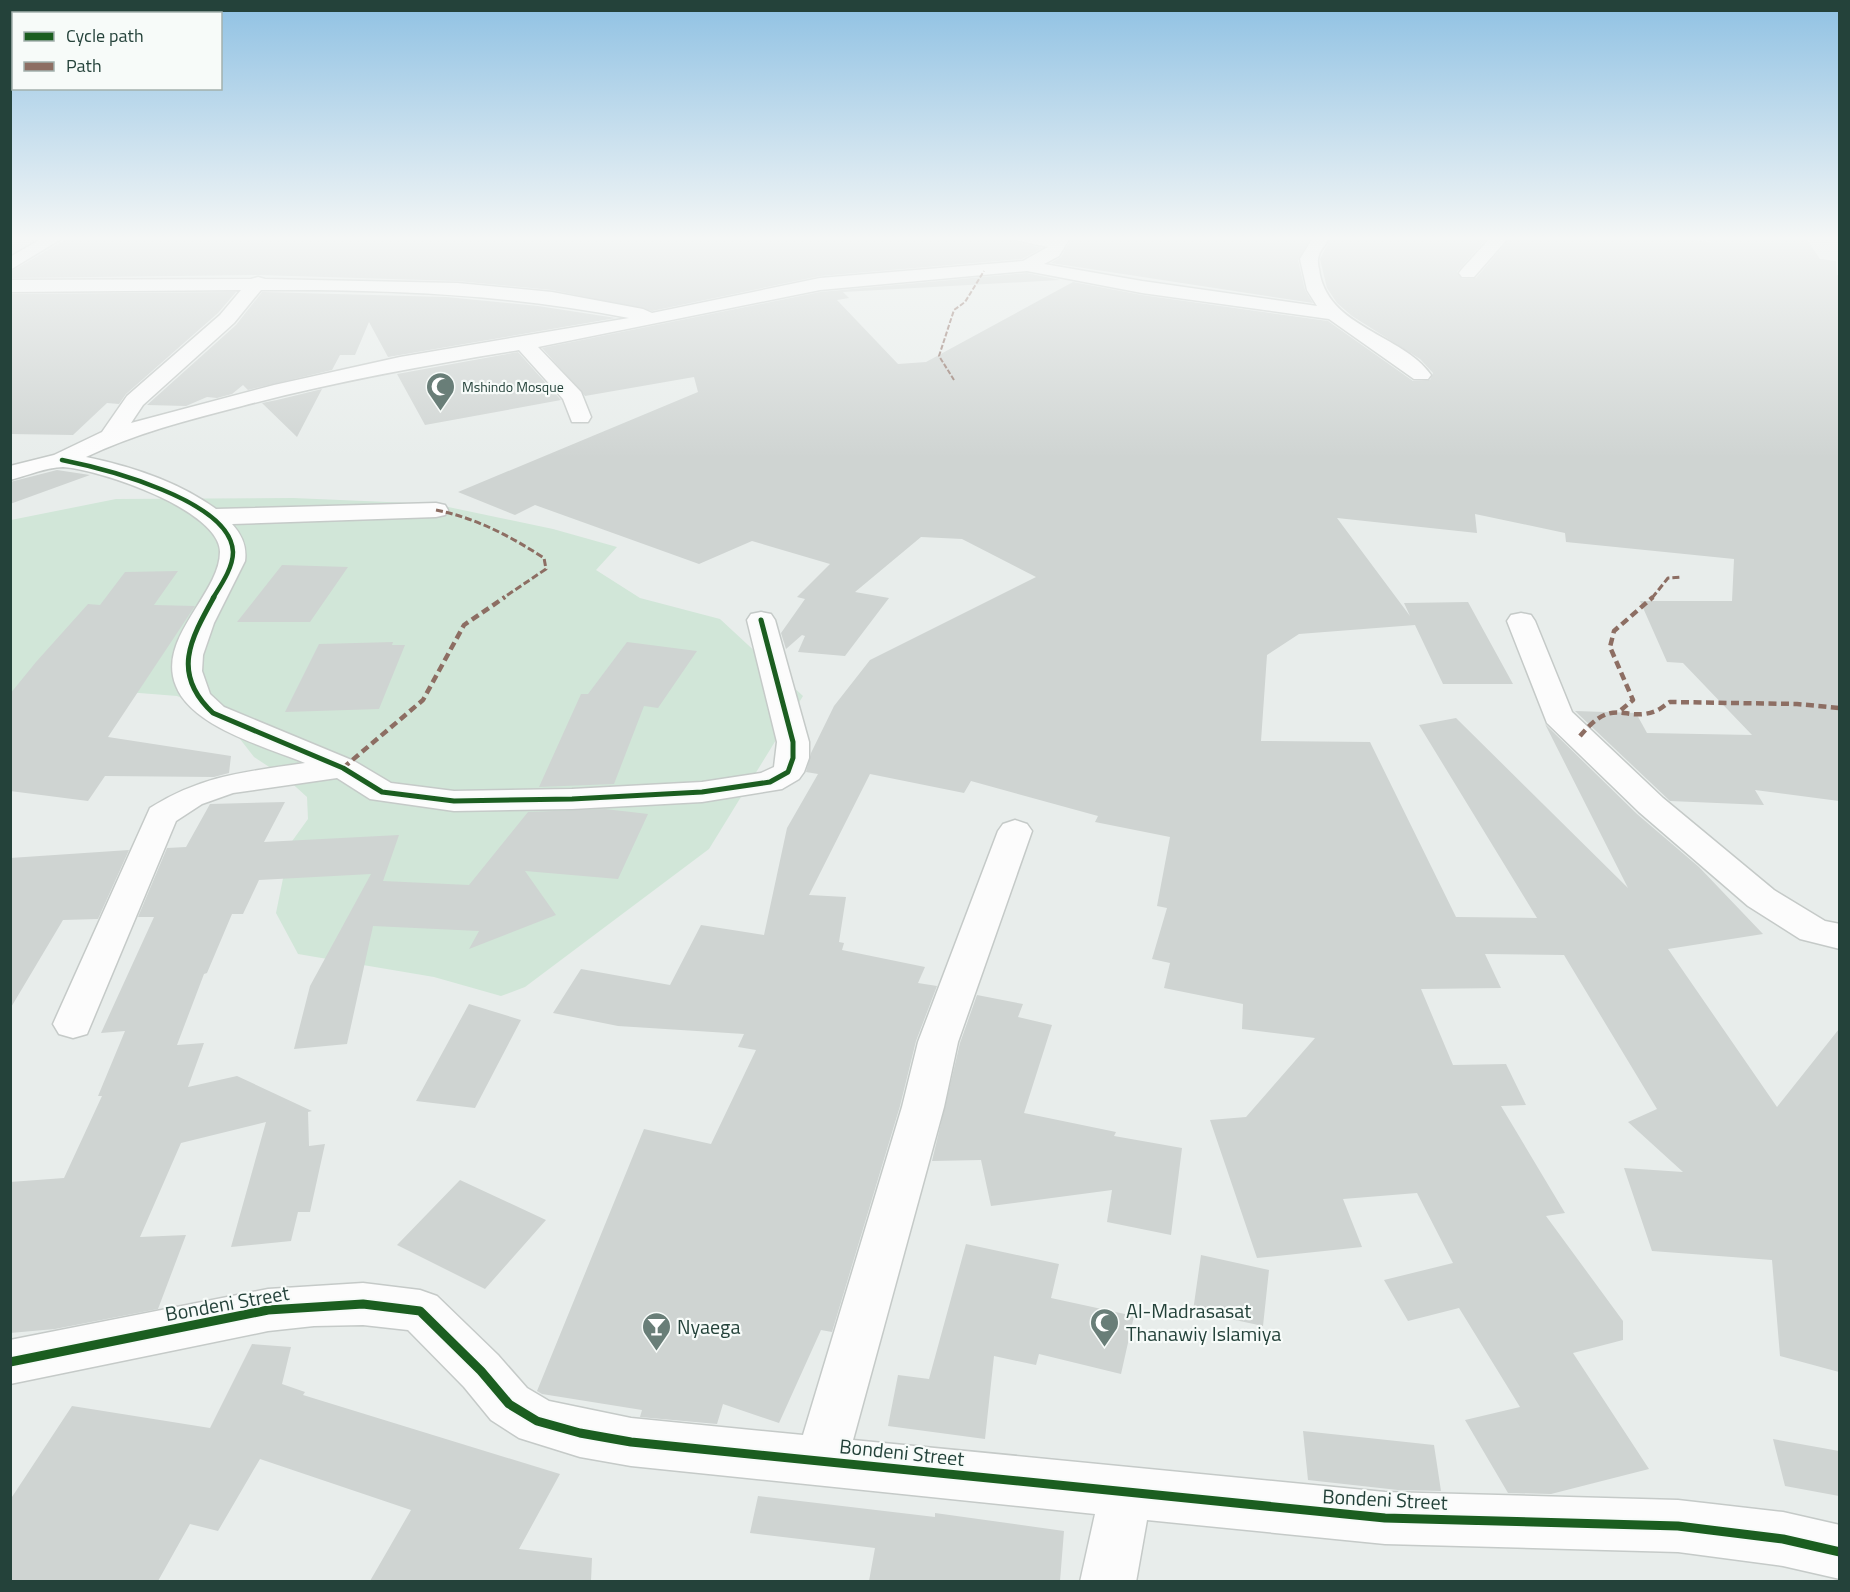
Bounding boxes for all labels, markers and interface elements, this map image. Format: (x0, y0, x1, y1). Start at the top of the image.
legend (12, 12, 222, 90)
text: Cycle path (66, 22, 144, 49)
text: Path (66, 52, 102, 79)
mosque icon: Mshindo Mosque (425, 370, 457, 412)
place label: Mshindo Mosque (462, 376, 564, 397)
street label: Bondeni Street (163, 1277, 291, 1329)
place label: Al-Madrasasat Thanawiy Islamiya (1126, 1295, 1281, 1349)
mosque icon: Al-Madrasasat Thanawiy Islamiya (1089, 1306, 1121, 1348)
bar icon: Nyaega (640, 1310, 672, 1352)
place label: Nyaega (677, 1311, 740, 1342)
street label: Bondeni Street (838, 1430, 966, 1474)
street label: Bondeni Street (1322, 1480, 1448, 1518)

